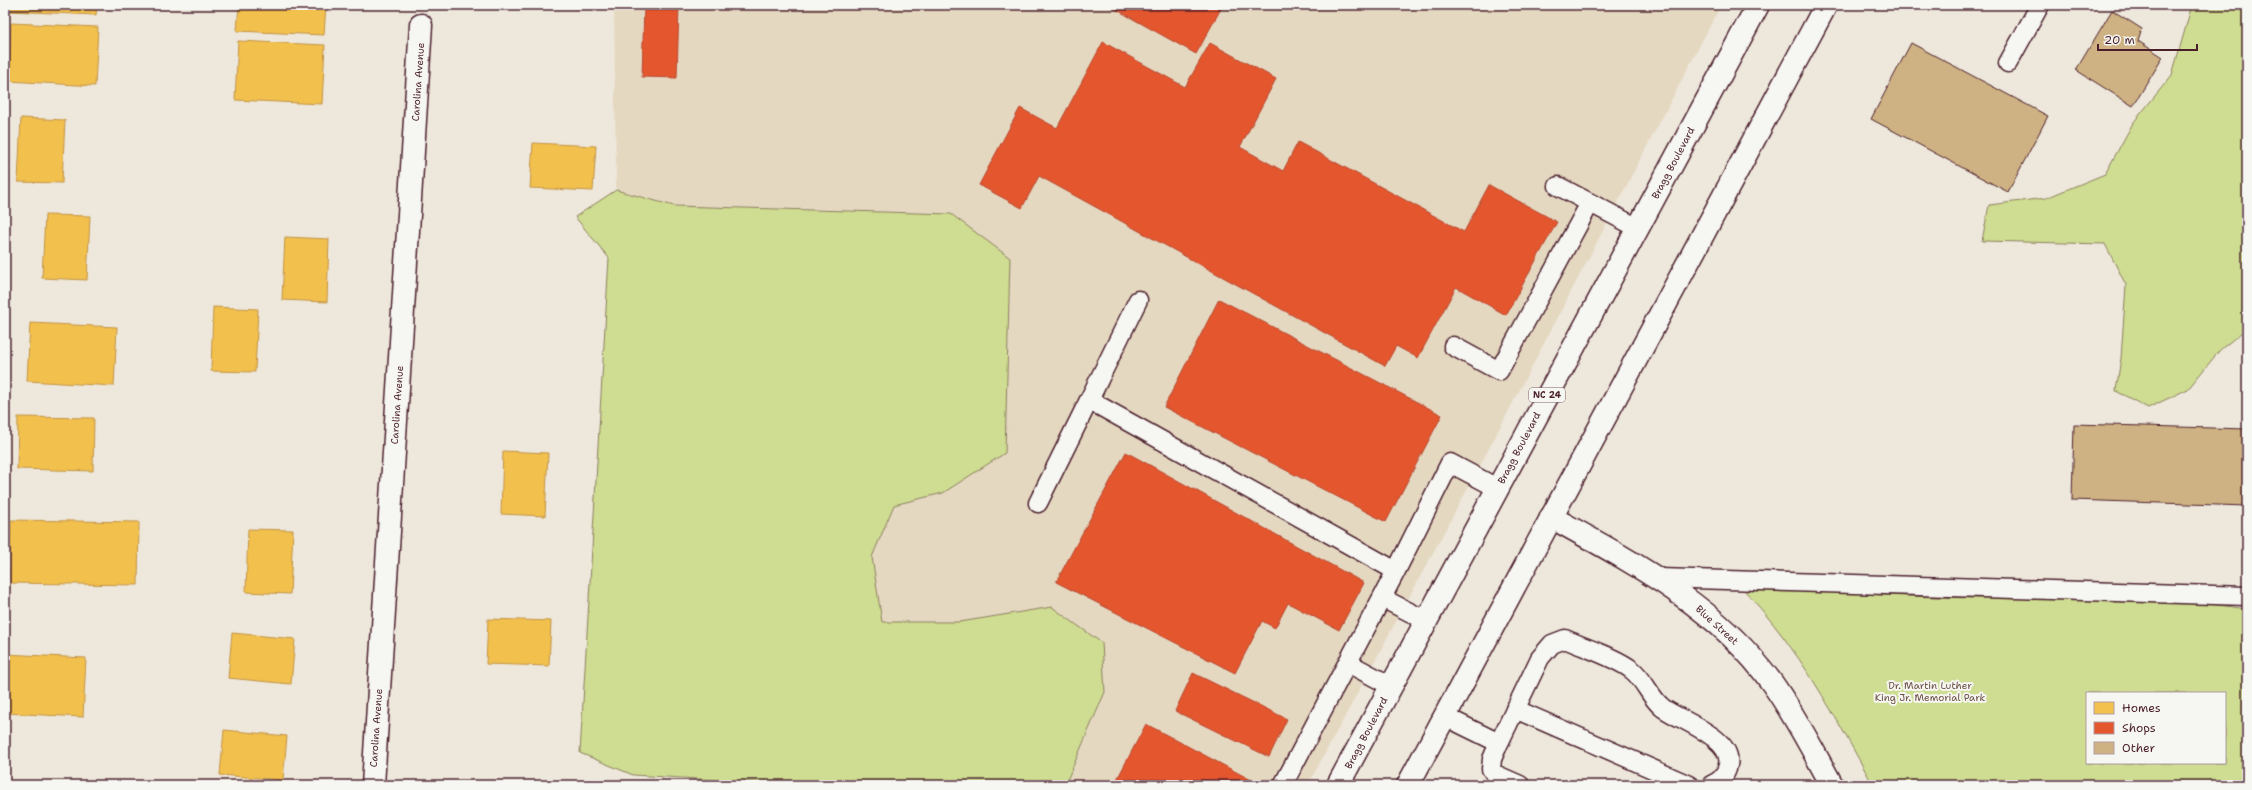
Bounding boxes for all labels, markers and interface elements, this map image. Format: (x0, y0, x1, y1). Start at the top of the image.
scale bar (2098, 26, 2197, 52)
text: 20 m (2104, 32, 2135, 48)
street label: Carolina Avenue (409, 42, 427, 122)
street label: Bragg Boulevard (1649, 124, 1698, 201)
street label: Carolina Avenue (388, 365, 406, 445)
road number: NC 24 (1529, 388, 1565, 402)
street label: Bragg Boulevard (1495, 409, 1544, 486)
street label: Blue Street (1693, 602, 1741, 648)
park label: Dr. Martin Luther King Jr. Memorial Park (1875, 679, 1986, 704)
street label: Carolina Avenue (367, 688, 385, 768)
legend (2086, 692, 2226, 764)
street label: Bragg Boulevard (1342, 694, 1391, 771)
text: Homes (2122, 700, 2161, 716)
text: Shops (2122, 720, 2156, 736)
text: Other (2122, 740, 2156, 756)

